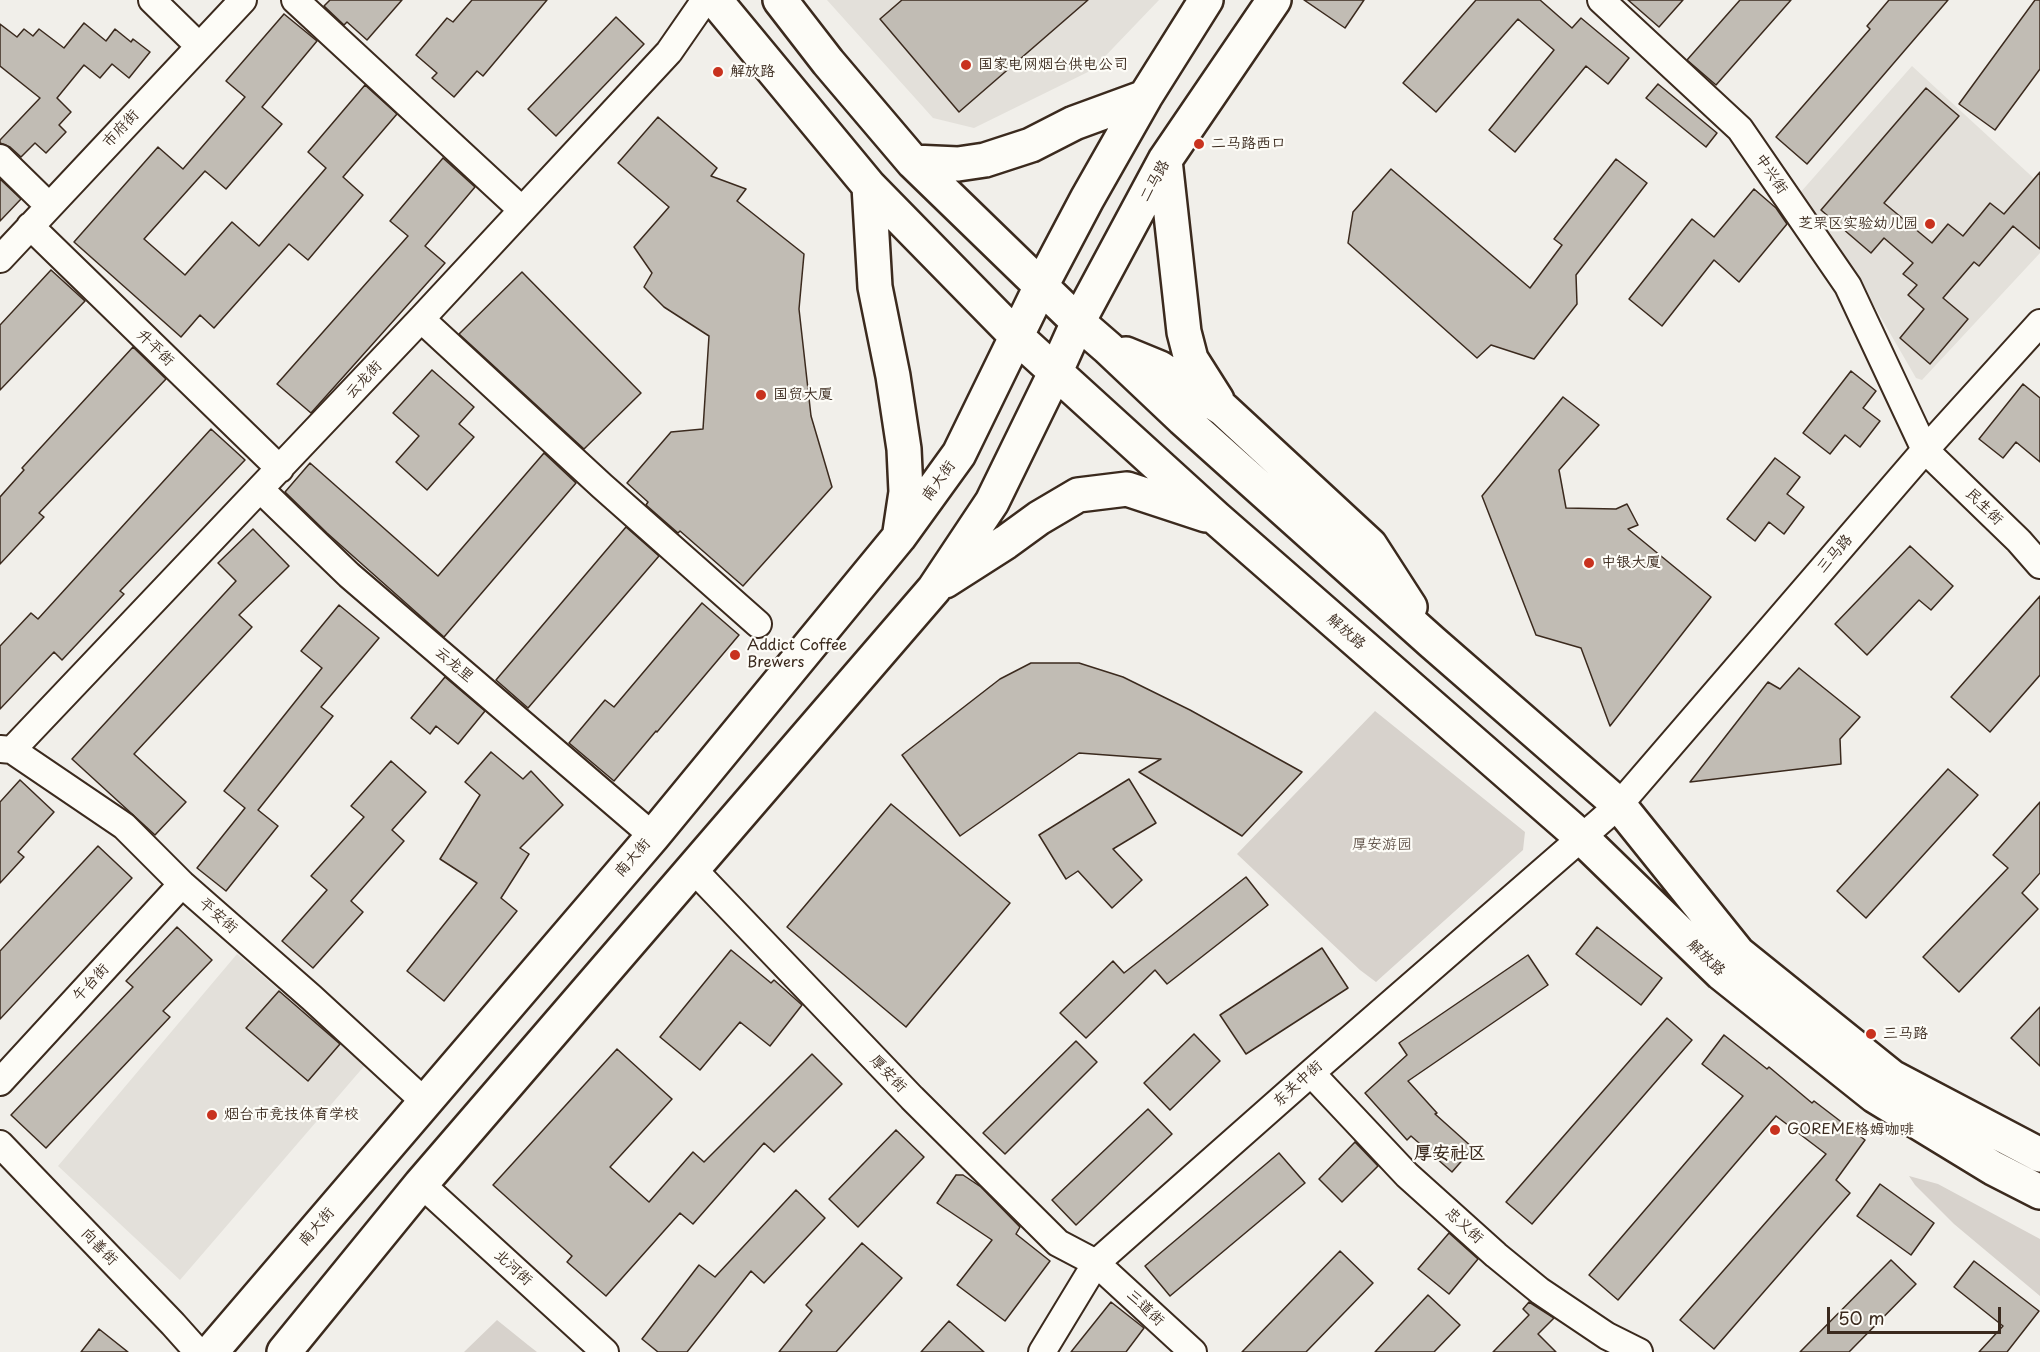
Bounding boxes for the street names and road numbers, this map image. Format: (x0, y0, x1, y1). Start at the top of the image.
street label: 市府街 (99, 106, 143, 152)
street label: 中兴街 (1751, 150, 1791, 198)
street label: 二马路 (1136, 157, 1174, 205)
street label: 升平街 (133, 326, 177, 370)
street label: 云龙街 (342, 357, 386, 403)
street label: 南大街 (918, 458, 960, 504)
street label: 民生街 (1962, 485, 2006, 529)
street label: 三马路 (1813, 531, 1857, 577)
street label: 解放路 (1323, 610, 1369, 654)
street label: 云龙里 (431, 643, 477, 687)
street label: 南大街 (611, 835, 655, 881)
street label: 平安街 (195, 894, 241, 938)
street label: 解放路 (1683, 936, 1729, 980)
street label: 午台街 (69, 960, 113, 1006)
street label: 厚安街 (866, 1052, 910, 1096)
street label: 东关中街 (1270, 1057, 1326, 1111)
street label: 南大街 (295, 1204, 339, 1250)
street label: 忠义街 (1441, 1204, 1487, 1248)
street label: 向善街 (77, 1225, 121, 1269)
street label: 北河街 (490, 1246, 536, 1290)
street label: 三道街 (1122, 1286, 1168, 1330)

